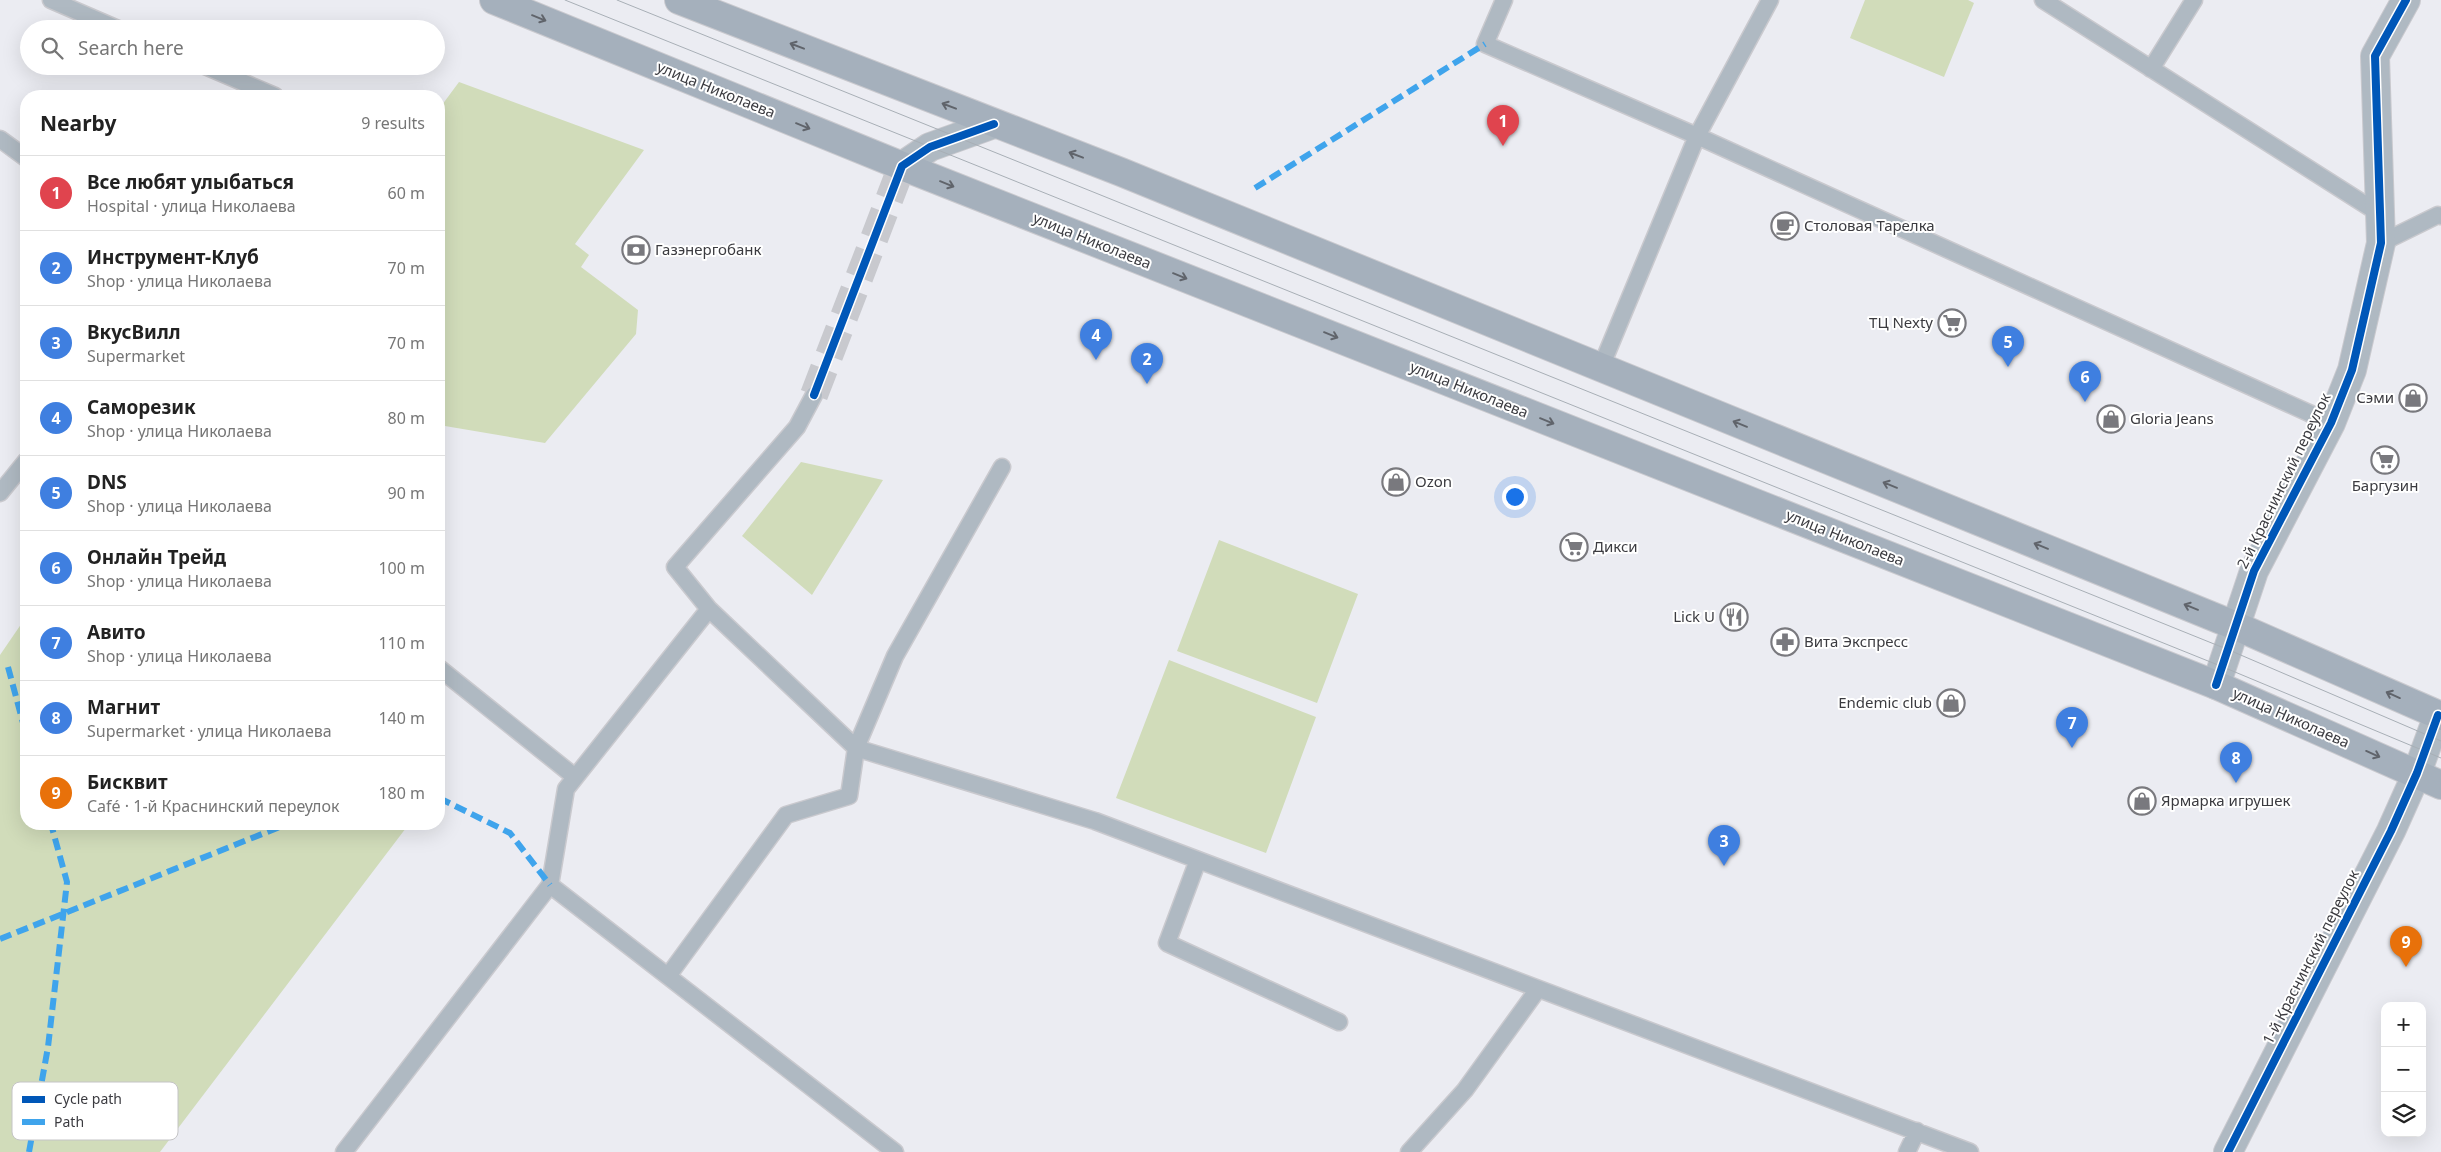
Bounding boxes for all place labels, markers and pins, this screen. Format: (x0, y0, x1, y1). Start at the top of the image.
pin: 1 (1487, 105, 1519, 146)
cafe icon: Столовая Тарелка (1770, 211, 1800, 241)
place label: Столовая Тарелка (1804, 215, 1935, 235)
bank icon: Газэнергобанк (621, 235, 651, 265)
place label: Газэнергобанк (655, 239, 762, 259)
supermarket icon: ТЦ Nexty (1937, 308, 1967, 338)
place label: ТЦ Nexty (1869, 312, 1933, 332)
pin: 4 (1080, 319, 1112, 360)
pin: 5 (1992, 326, 2024, 367)
pin: 2 (1131, 343, 1163, 384)
pin: 6 (2069, 361, 2101, 402)
shop icon: Сэми (2398, 383, 2428, 413)
place label: Сэми (2356, 387, 2394, 407)
shop icon: Gloria Jeans (2096, 404, 2126, 434)
place label: Gloria Jeans (2130, 408, 2214, 428)
supermarket icon: Баргузин (2370, 445, 2400, 475)
shop icon: Ozon (1381, 467, 1411, 497)
place label: Ozon (1415, 471, 1452, 491)
place label: Баргузин (2352, 475, 2418, 495)
supermarket icon: Дикси (1559, 532, 1589, 562)
place label: Дикси (1593, 536, 1638, 556)
restaurant icon: Lick U (1719, 602, 1749, 632)
place label: Lick U (1673, 606, 1715, 626)
pharmacy icon: Вита Экспресс (1770, 627, 1800, 657)
place label: Вита Экспресс (1804, 631, 1908, 651)
shop icon: Endemic club (1936, 688, 1966, 718)
place label: Endemic club (1838, 692, 1932, 712)
pin: 7 (2056, 707, 2088, 748)
pin: 8 (2220, 742, 2252, 783)
shop icon: Ярмарка игрушек (2127, 786, 2157, 816)
place label: Ярмарка игрушек (2161, 790, 2290, 810)
pin: 3 (1708, 825, 1740, 866)
pin: 9 (2390, 926, 2422, 967)

